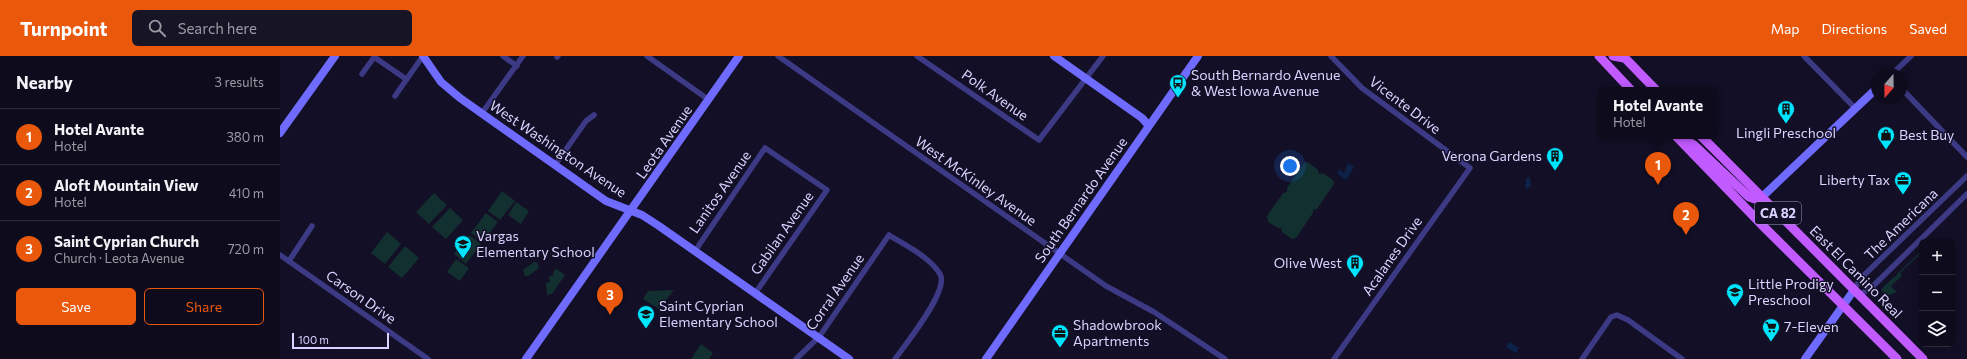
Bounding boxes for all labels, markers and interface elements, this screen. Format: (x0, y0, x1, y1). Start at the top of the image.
search box (132, 10, 412, 46)
text: Turnpoint (20, 17, 108, 40)
icon: search (146, 17, 168, 39)
text: Search here (178, 19, 257, 37)
text: Map (1771, 20, 1800, 37)
text: Directions (1822, 20, 1887, 37)
text: Saved (1909, 20, 1947, 37)
street label: Polk Avenue (959, 65, 1032, 124)
place label: South Bernardo Avenue & West Iowa Avenue (1191, 66, 1340, 99)
north arrow (1871, 68, 1907, 104)
text: Nearby (16, 72, 73, 93)
street label: Vicente Drive (1366, 72, 1444, 137)
bus stop icon: South Bernardo Avenue & West Iowa Avenue (1168, 73, 1188, 98)
text: 3 results (215, 74, 264, 90)
popup (1598, 87, 1718, 139)
street label: West Washington Avenue (487, 96, 630, 201)
text: Hotel Avante (1613, 96, 1703, 114)
building icon: Lingli Preschool (1776, 99, 1796, 124)
street label: Leota Avenue (632, 102, 695, 182)
text: Hotel (1613, 114, 1646, 130)
text: Hotel Avante (54, 120, 144, 138)
place label: Lingli Preschool (1736, 124, 1836, 141)
shop icon: Best Buy (1876, 125, 1896, 150)
place label: Best Buy (1899, 126, 1954, 143)
text: 1 (26, 129, 32, 145)
text: 380 m (226, 129, 264, 145)
street label: West McKinley Avenue (912, 132, 1040, 229)
street label: South Bernardo Avenue (1031, 134, 1130, 266)
text: Hotel (54, 138, 87, 154)
building icon: Verona Gardens (1545, 146, 1565, 171)
street label: Lanitos Avenue (685, 147, 754, 236)
place label: Verona Gardens (1441, 147, 1542, 164)
pin: 1 (1645, 152, 1671, 185)
your location (1280, 156, 1300, 176)
office icon: Liberty Tax (1893, 170, 1913, 195)
place label: Liberty Tax (1819, 171, 1891, 188)
text: Aloft Mountain View (54, 176, 199, 194)
street label: The Americana (1861, 184, 1941, 263)
text: 2 (25, 185, 33, 201)
text: 410 m (229, 185, 264, 201)
street label: Gabilan Avenue (747, 188, 817, 278)
text: Hotel (54, 194, 87, 210)
pin: 2 (1673, 202, 1699, 235)
road number: CA 82 (1755, 202, 1801, 224)
street label: Acalanes Drive (1358, 213, 1425, 299)
street label: East El Camino Real (1807, 222, 1906, 321)
place label: Vargas Elementary School (476, 227, 595, 260)
text: Saint Cyprian Church (54, 232, 199, 250)
school or university icon: Vargas Elementary School (453, 234, 473, 259)
map controls (1919, 239, 1955, 347)
button: + (1919, 239, 1955, 275)
text: 3 (25, 241, 33, 257)
text: 720 m (228, 241, 264, 257)
text: Church · Leota Avenue (54, 250, 184, 266)
street label: Corral Avenue (802, 250, 867, 333)
building icon: Olive West (1345, 253, 1365, 278)
place label: Olive West (1274, 254, 1342, 271)
street label: Carson Drive (323, 266, 400, 327)
place label: Little Prodigy Preschool (1748, 275, 1834, 308)
button: − (1919, 275, 1955, 311)
pin: 3 (597, 282, 623, 315)
school or university icon: Little Prodigy Preschool (1725, 282, 1745, 307)
button: Save (16, 288, 136, 325)
button: Share (144, 288, 264, 325)
place label: Saint Cyprian Elementary School (659, 297, 778, 330)
school or university icon: Saint Cyprian Elementary School (636, 304, 656, 329)
button: layers (1919, 311, 1955, 347)
place label: Shadowbrook Apartments (1073, 316, 1162, 349)
supermarket icon: 7-Eleven (1761, 317, 1781, 342)
place label: 7-Eleven (1784, 318, 1839, 335)
office icon: Shadowbrook Apartments (1050, 323, 1070, 348)
scale bar (292, 331, 389, 350)
text: 100 m (298, 333, 329, 346)

